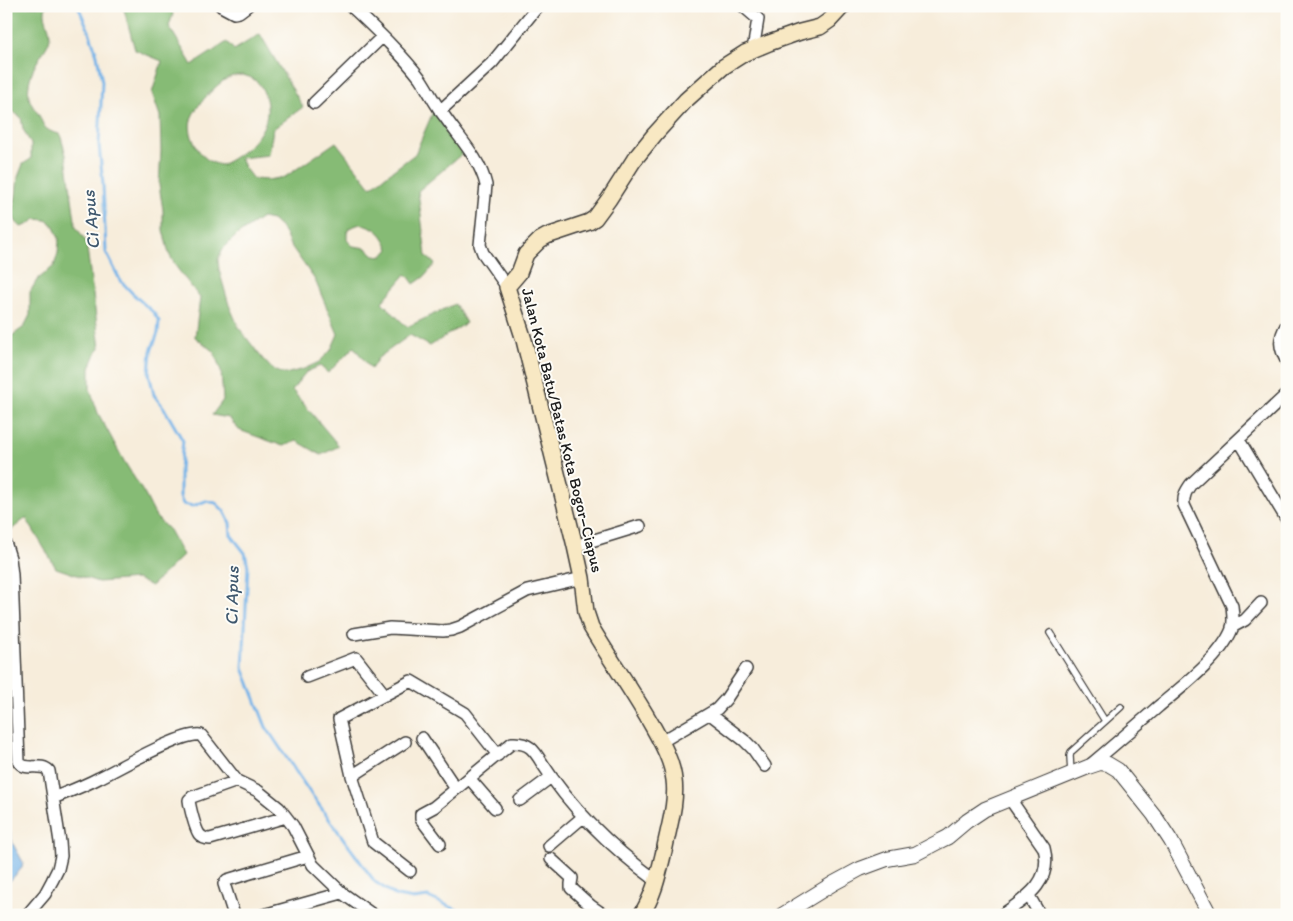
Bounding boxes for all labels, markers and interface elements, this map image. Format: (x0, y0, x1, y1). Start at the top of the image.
water label: Ci Apus (77, 189, 105, 250)
street label: Jalan Kota Batu/Batas Kota Bogor–Ciapus (518, 286, 607, 574)
water label: Ci Apus (220, 565, 244, 626)

